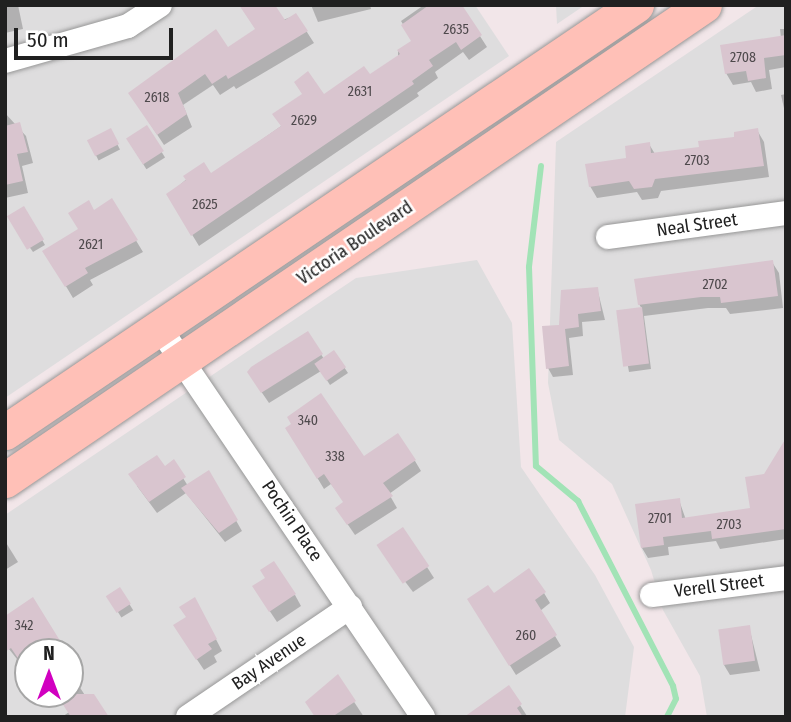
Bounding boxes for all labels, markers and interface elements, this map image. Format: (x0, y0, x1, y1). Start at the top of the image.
scale bar (18, 14, 177, 58)
house number: 2635 (443, 22, 469, 38)
text: 50 m (27, 27, 69, 53)
house number: 2708 (730, 50, 756, 66)
house number: 2631 (348, 84, 372, 100)
house number: 2618 (145, 90, 169, 106)
house number: 2629 (291, 113, 317, 129)
house number: 2703 (684, 153, 710, 169)
street label: Victoria Boulevard (293, 196, 417, 290)
house number: 2625 (192, 197, 218, 213)
street label: Neal Street (655, 209, 739, 241)
house number: 2621 (79, 237, 103, 253)
house number: 2702 (703, 277, 727, 293)
house number: 340 (298, 413, 318, 429)
house number: 338 (325, 449, 345, 465)
street label: Pochin Place (257, 477, 327, 565)
house number: 2701 (648, 511, 672, 527)
house number: 2703 (716, 517, 742, 533)
street label: Verell Street (673, 570, 765, 602)
house number: 342 (14, 618, 34, 634)
house number: 260 (516, 628, 536, 644)
street label: Bay Avenue (228, 629, 310, 695)
north arrow (14, 638, 84, 708)
text: N (43, 642, 55, 665)

